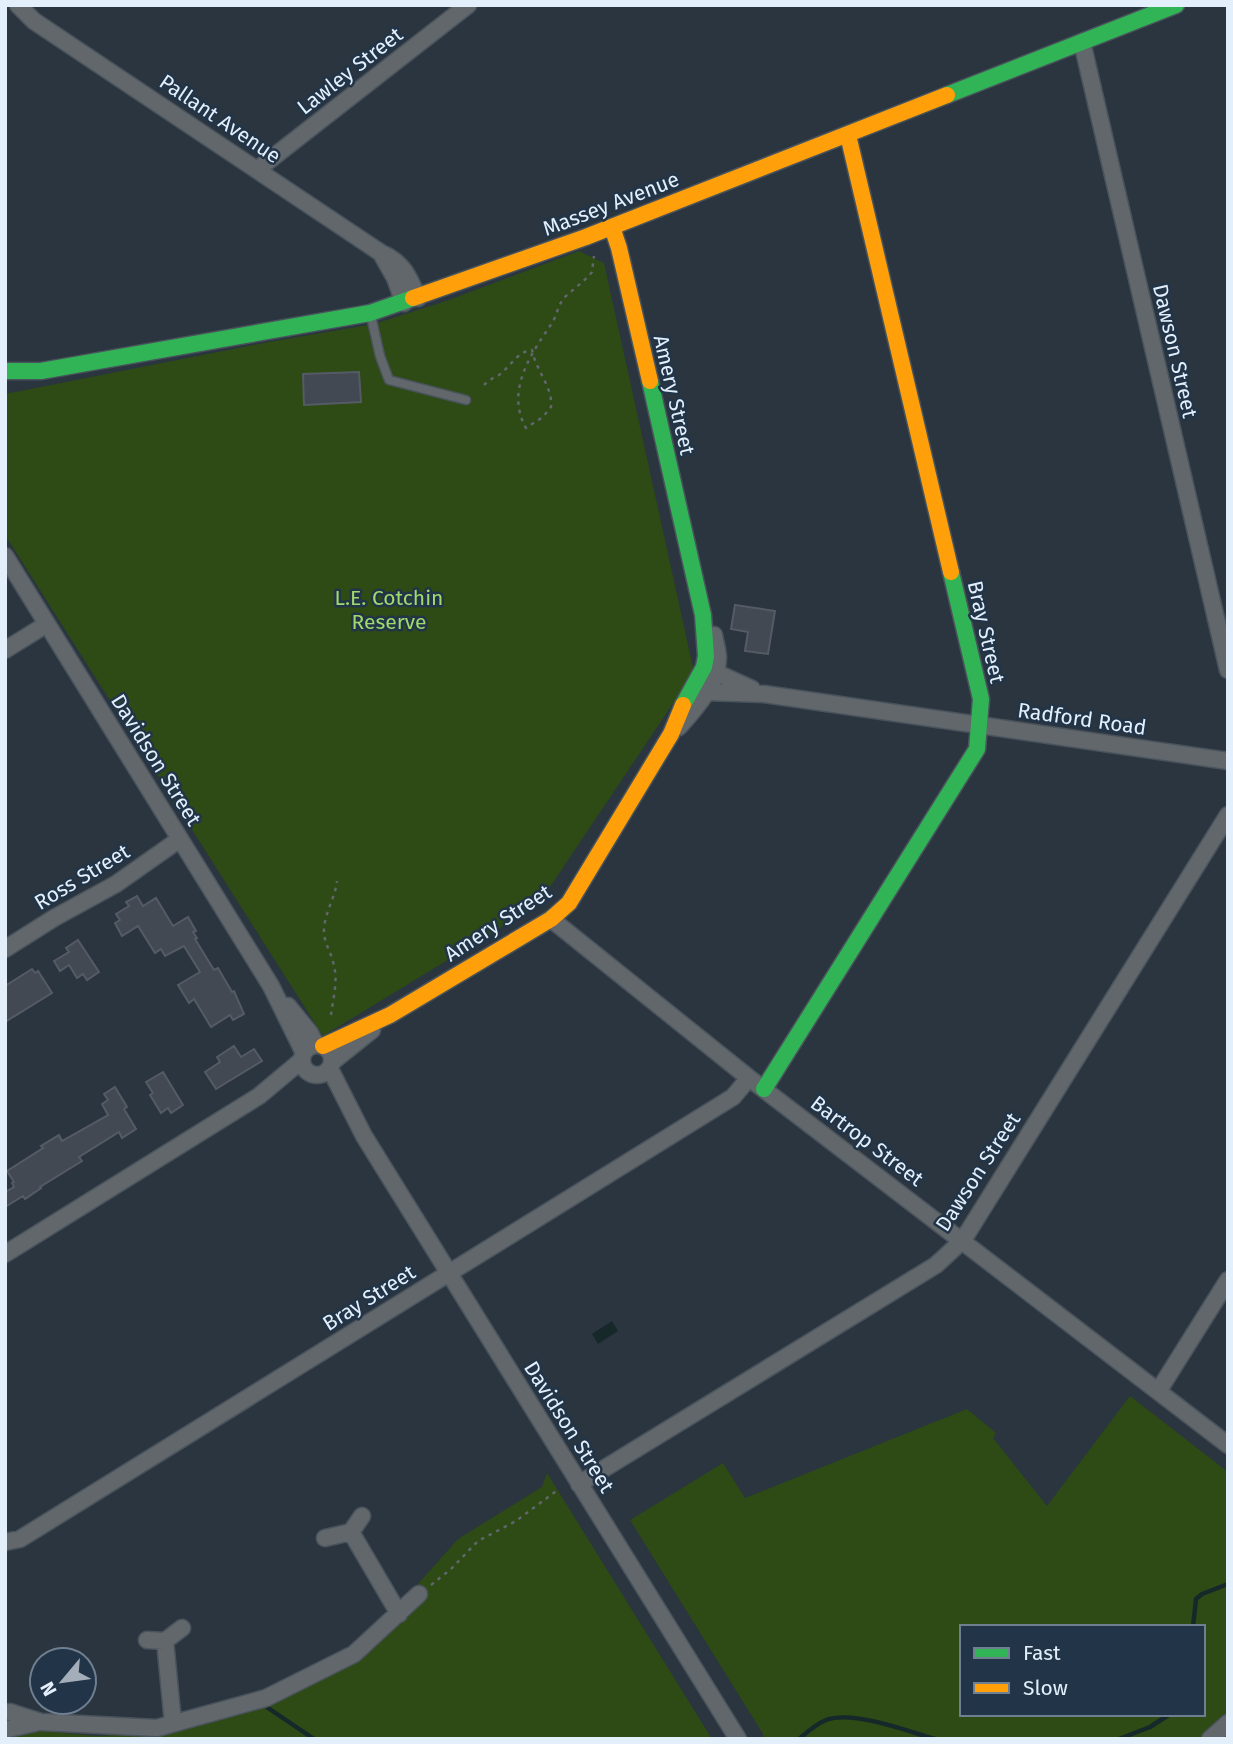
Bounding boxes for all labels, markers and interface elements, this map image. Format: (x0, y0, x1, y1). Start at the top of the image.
street label: Lawley Street (292, 21, 408, 120)
street label: Pallant Avenue (154, 69, 286, 169)
street label: Massey Avenue (539, 166, 683, 242)
street label: Dawson Street (1147, 282, 1203, 421)
street label: Amery Street (648, 332, 701, 458)
street label: Bray Street (962, 578, 1010, 686)
park label: L.E. Cotchin Reserve (335, 585, 443, 635)
street label: Davidson Street (105, 689, 207, 831)
street label: Radford Road (1016, 697, 1148, 741)
street label: Ross Street (30, 838, 135, 916)
street label: Amery Street (440, 879, 557, 967)
street label: Bartrop Street (805, 1090, 929, 1192)
street label: Dawson Street (930, 1107, 1026, 1236)
street label: Bray Street (318, 1259, 420, 1337)
street label: Davidson Street (518, 1356, 620, 1498)
legend (960, 1625, 1205, 1716)
text: Fast (1023, 1640, 1061, 1666)
north arrow (28, 1646, 98, 1716)
text: Slow (1023, 1675, 1068, 1701)
text: N (35, 1678, 62, 1700)

